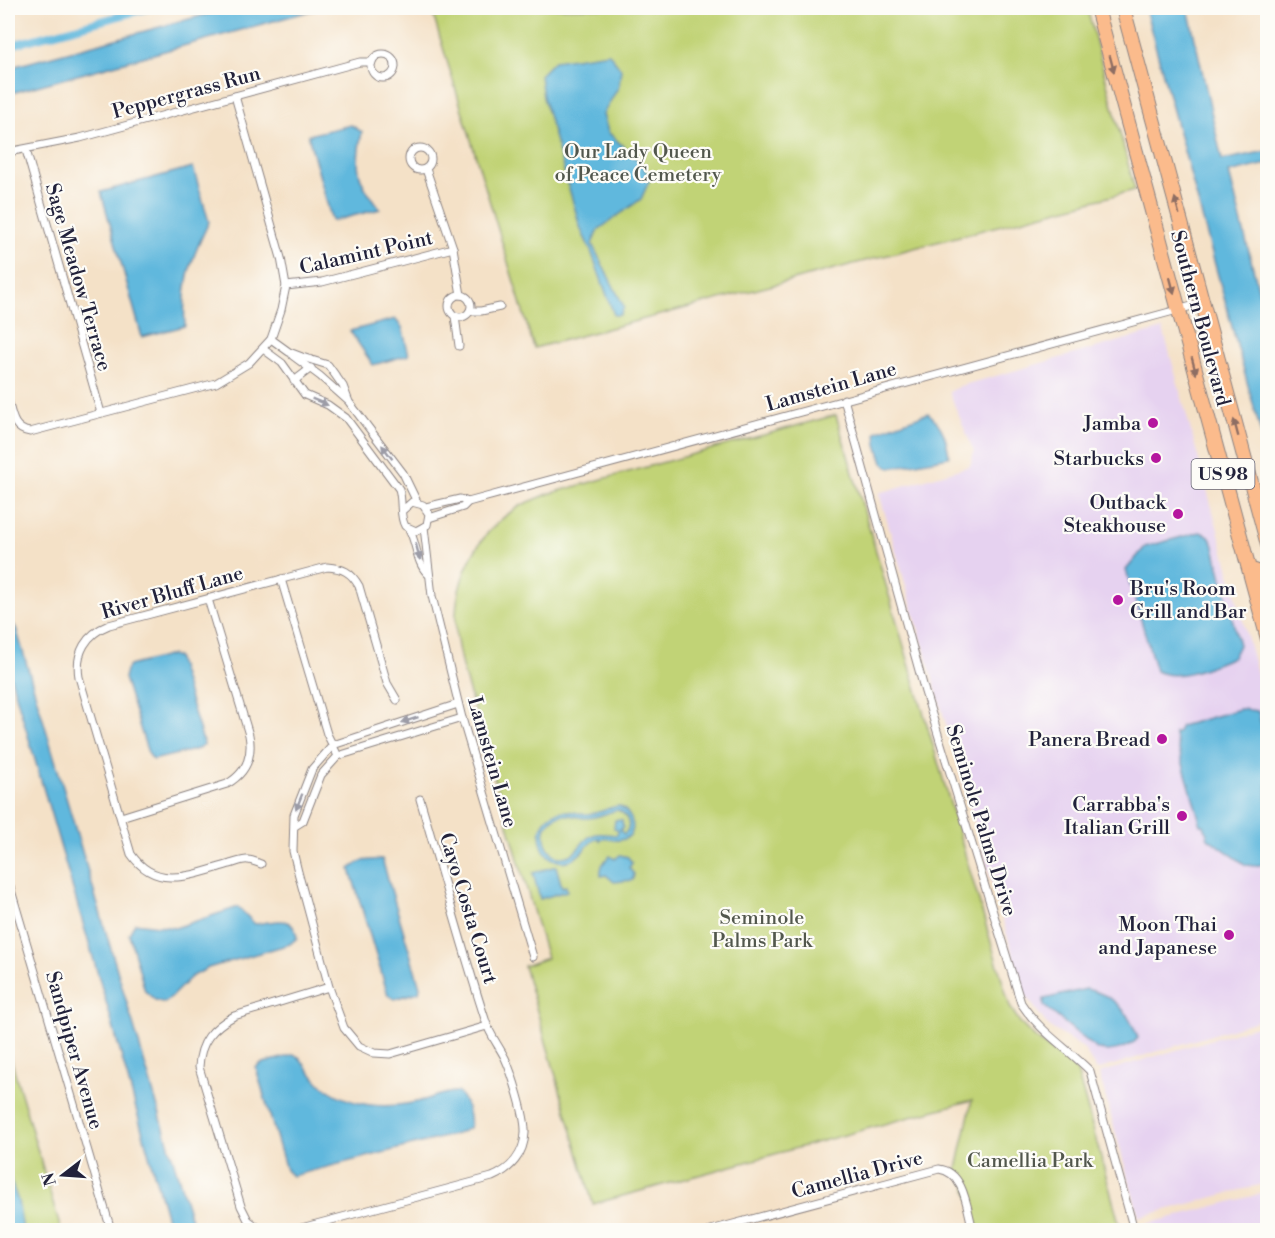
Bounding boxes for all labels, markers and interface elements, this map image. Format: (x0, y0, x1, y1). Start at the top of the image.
one-way arrow (1108, 55, 1117, 73)
street label: Peppergrass Run (110, 62, 263, 125)
park label: Our Lady Queen of Peace Cemetery (555, 140, 722, 188)
street label: Sage Meadow Terrace (39, 181, 116, 374)
one-way arrow (1171, 196, 1181, 215)
street label: Calamint Point (297, 226, 436, 281)
street label: Southern Boulevard (1164, 228, 1235, 410)
one-way arrow (1168, 276, 1177, 294)
street label: Lamstein Lane (763, 357, 900, 418)
one-way arrow (1189, 357, 1199, 375)
one-way arrow (311, 397, 329, 407)
place label: Jamba (1082, 412, 1142, 437)
marker: Jamba (1146, 416, 1160, 430)
one-way arrow (1231, 418, 1240, 436)
one-way arrow (382, 445, 394, 460)
place label: Starbucks (1054, 447, 1144, 472)
marker: Starbucks (1149, 451, 1163, 465)
road number: US 98 (1192, 459, 1254, 489)
place label: Outback Steakhouse (1064, 491, 1168, 539)
marker: Outback Steakhouse (1171, 507, 1185, 521)
one-way arrow (413, 543, 423, 561)
street label: River Bluff Lane (98, 561, 246, 626)
place label: Bru's Room Grill and Bar (1129, 577, 1247, 625)
marker: Bru's Room Grill and Bar (1111, 593, 1125, 607)
street label: Lamstein Lane (461, 694, 522, 831)
one-way arrow (401, 716, 419, 725)
street label: Seminole Palms Drive (940, 722, 1022, 919)
place label: Panera Bread (1028, 728, 1151, 753)
marker: Panera Bread (1155, 732, 1169, 746)
one-way arrow (294, 793, 303, 811)
place label: Carrabba's Italian Grill (1064, 793, 1170, 841)
marker: Carrabba's Italian Grill (1175, 809, 1189, 823)
street label: Cayo Costa Court (433, 830, 502, 987)
park label: Seminole Palms Park (712, 906, 814, 954)
place label: Moon Thai and Japanese (1098, 913, 1217, 961)
marker: Moon Thai and Japanese (1222, 928, 1236, 942)
street label: Sandpiper Avenue (39, 968, 108, 1132)
north arrow (33, 1145, 93, 1205)
street label: Camellia Drive (789, 1146, 926, 1205)
park label: Camellia Park (967, 1149, 1094, 1174)
text: N (38, 1170, 61, 1188)

